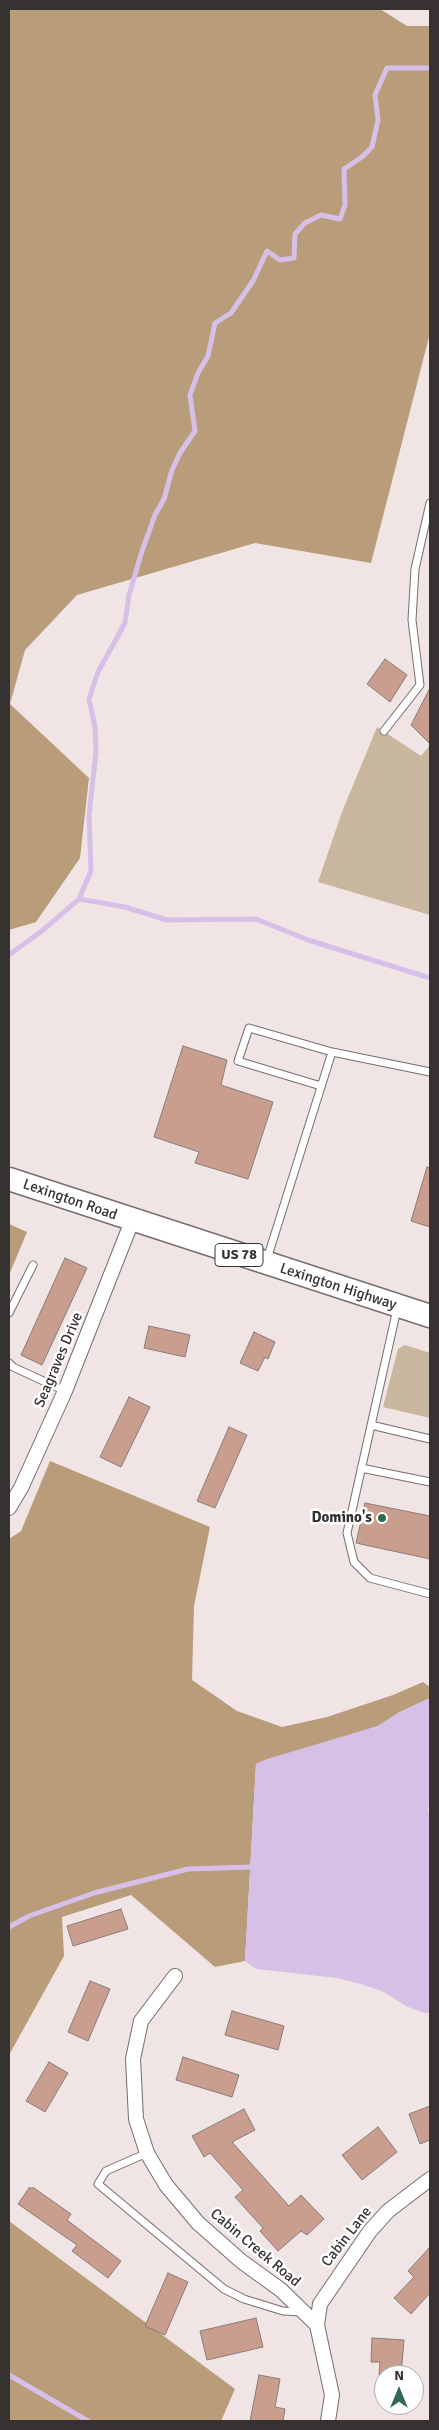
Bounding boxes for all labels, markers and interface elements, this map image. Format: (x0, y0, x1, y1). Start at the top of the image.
street label: Lexington Road (20, 1175, 120, 1225)
road number: US 78 (215, 1244, 263, 1266)
street label: Lexington Highway (277, 1260, 399, 1314)
street label: Seagraves Drive (31, 1310, 87, 1410)
place label: Domino's (311, 1509, 372, 1527)
marker: Domino's (376, 1512, 388, 1524)
street label: Cabin Lane (318, 2203, 376, 2271)
street label: Cabin Creek Road (206, 2205, 304, 2291)
north arrow (374, 2365, 424, 2415)
text: N (394, 2367, 404, 2384)

